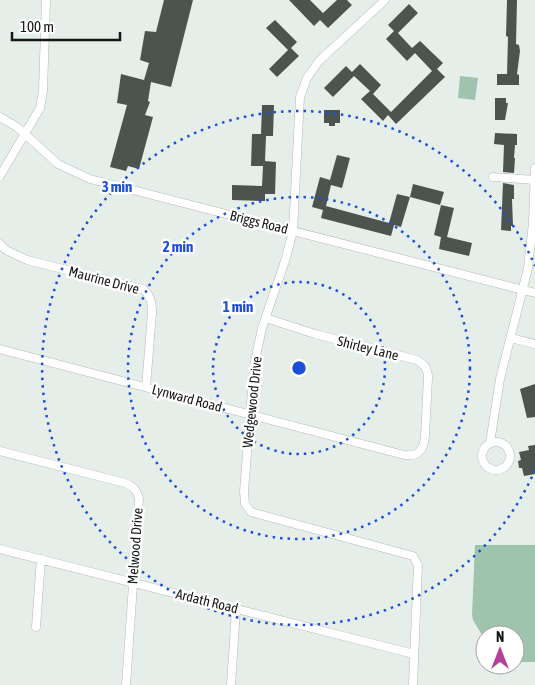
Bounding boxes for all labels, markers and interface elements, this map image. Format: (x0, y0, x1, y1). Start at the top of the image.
scale bar (12, 10, 120, 42)
text: 100 m (20, 18, 54, 35)
text: 3 min (102, 178, 132, 195)
street label: Briggs Road (228, 207, 290, 237)
text: 2 min (163, 238, 193, 255)
street label: Maurine Drive (67, 263, 141, 297)
text: 1 min (223, 298, 253, 315)
street label: Shirley Lane (336, 333, 400, 363)
street label: Wedgewood Drive (239, 356, 265, 448)
centre of rings (290, 359, 308, 377)
street label: Lynward Road (150, 381, 224, 415)
street label: Melwood Drive (124, 507, 146, 585)
street label: Ardath Road (174, 586, 240, 616)
north arrow (475, 625, 525, 675)
text: N (496, 629, 504, 645)

